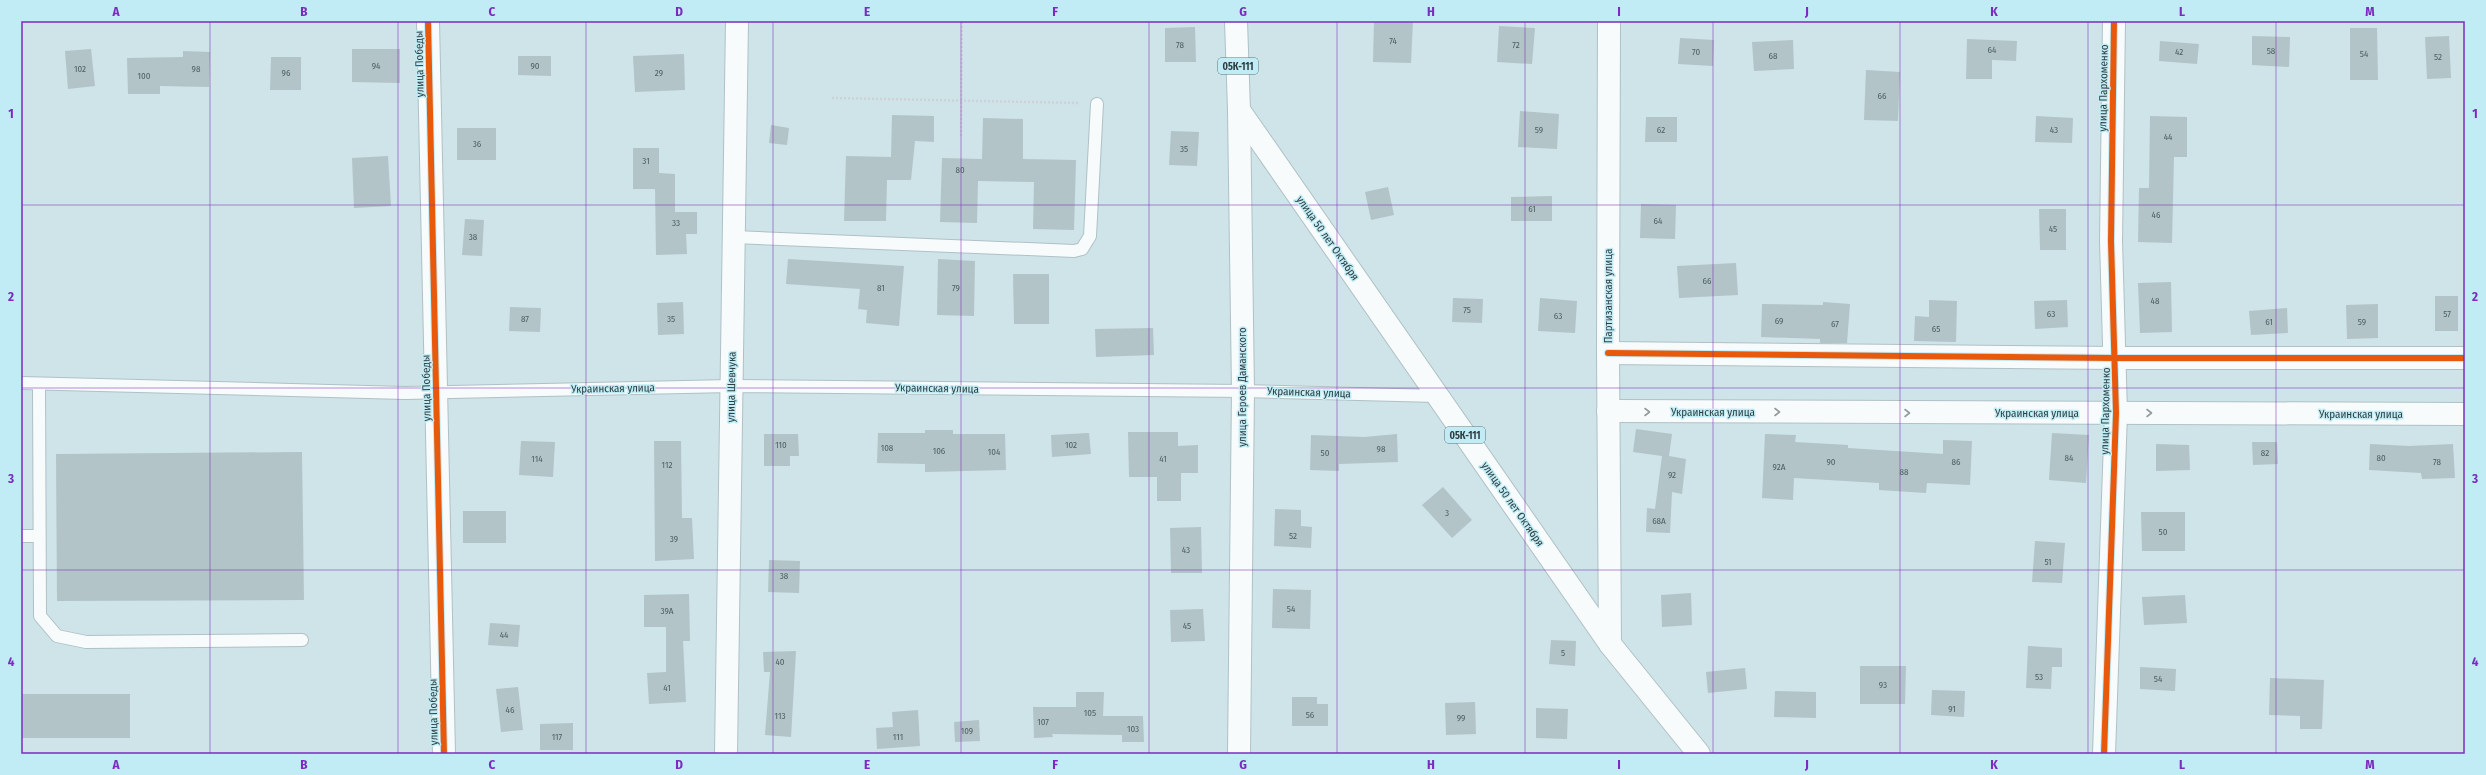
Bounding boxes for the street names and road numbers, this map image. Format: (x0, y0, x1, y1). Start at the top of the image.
street label: улица Победы (412, 31, 427, 97)
street label: улица Пархоменко (2096, 44, 2111, 132)
road number: 05К-111 (1218, 58, 1258, 74)
street label: улица 50 лет Октября (1294, 194, 1362, 283)
street label: Партизанская улица (1602, 249, 1615, 343)
street label: улица Героев Даманского (1236, 327, 1249, 447)
street label: улица Шевчука (724, 352, 739, 422)
street label: улица Победы (419, 355, 434, 421)
street label: улица Пархоменко (2098, 367, 2113, 455)
street label: Украинская улица (570, 381, 655, 396)
street label: Украинская улица (894, 381, 979, 396)
street label: Украинская улица (1266, 385, 1351, 400)
street label: Украинская улица (1670, 406, 1755, 419)
street label: Украинская улица (1994, 407, 2079, 420)
street label: Украинская улица (2318, 408, 2403, 421)
road number: 05К-111 (1445, 427, 1485, 443)
street label: улица 50 лет Октября (1479, 460, 1547, 549)
street label: улица Победы (426, 679, 441, 745)

